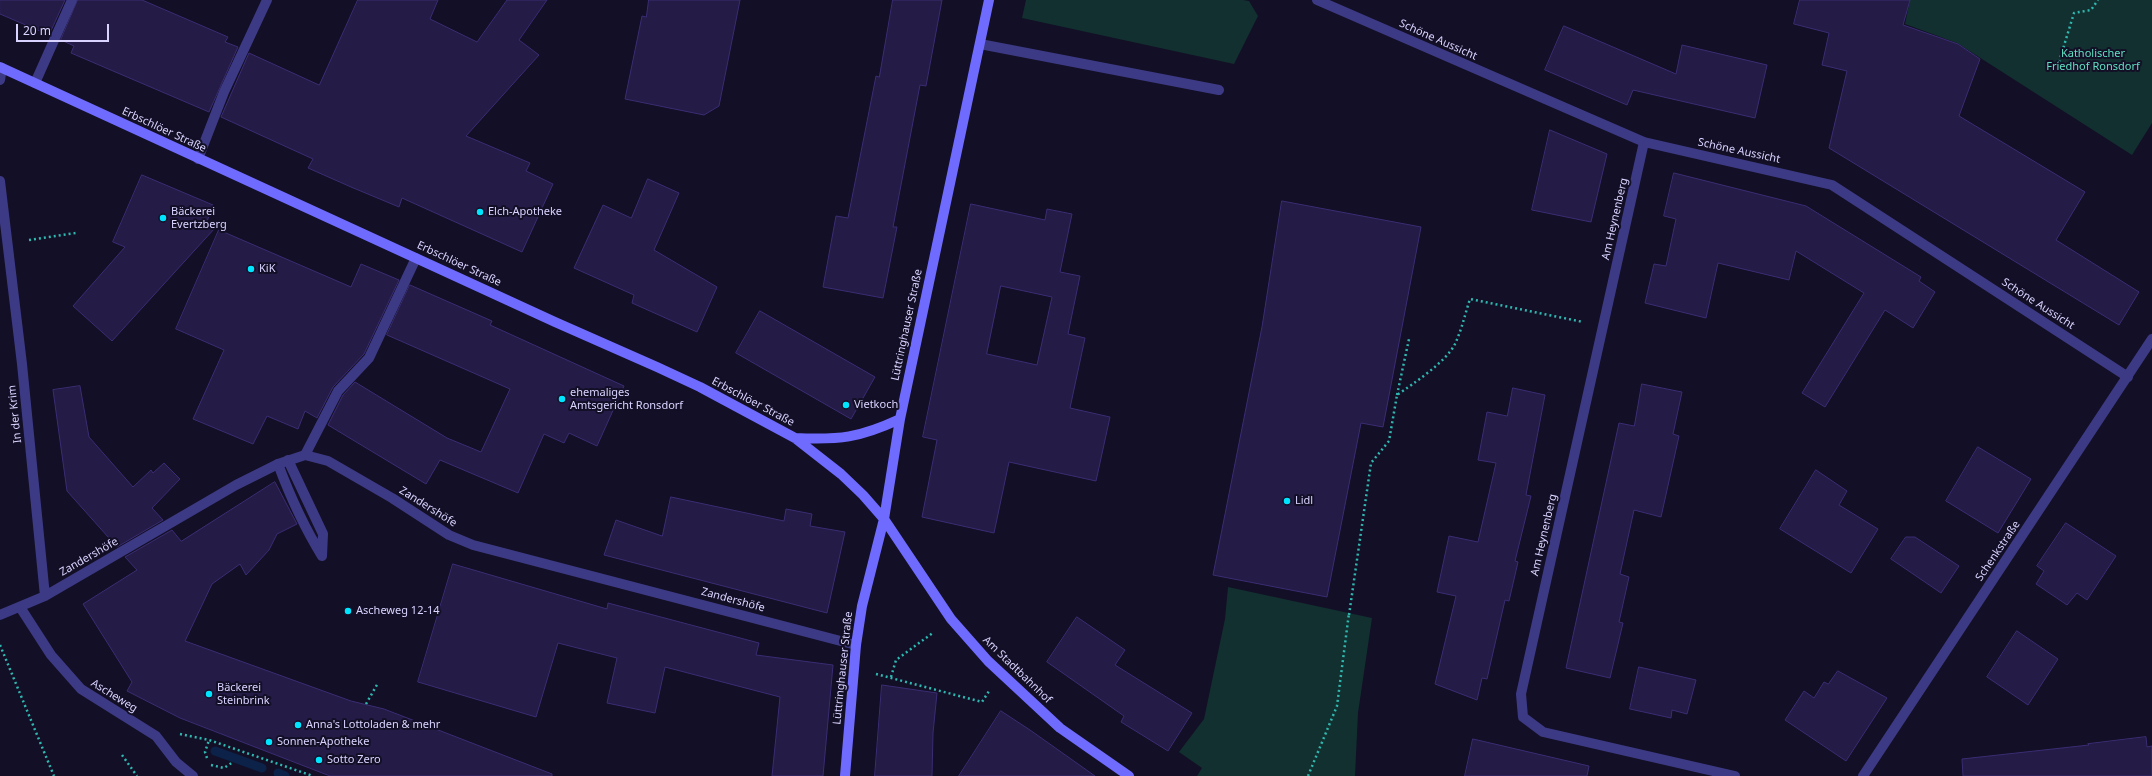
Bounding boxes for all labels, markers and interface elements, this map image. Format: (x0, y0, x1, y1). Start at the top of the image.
scale bar (18, 16, 111, 42)
street label: Schöne Aussicht (1397, 17, 1479, 63)
text: 20 m (23, 22, 51, 39)
park label: Katholischer Friedhof Ronsdorf (2046, 47, 2140, 73)
street label: Erbschlöer Straße (120, 105, 208, 155)
street label: Schöne Aussicht (1697, 136, 1781, 166)
street label: Am Heynenberg (1599, 177, 1631, 261)
place label: Bäckerei Evertzberg (171, 205, 227, 231)
place label: Elch-Apotheke (488, 205, 562, 219)
marker: Elch-Apotheke (475, 207, 485, 217)
marker: Bäckerei Evertzberg (158, 213, 168, 223)
street label: Erbschlöer Straße (415, 239, 503, 289)
place label: KiK (259, 262, 275, 276)
marker: KiK (246, 264, 256, 274)
street label: Lüttringhauser Straße (889, 268, 925, 382)
street label: Schöne Aussicht (1999, 276, 2077, 332)
street label: Erbschlöer Straße (709, 375, 797, 429)
street label: In der Krim (5, 384, 25, 444)
place label: ehemaliges Amtsgericht Ronsdorf (570, 386, 683, 412)
marker: ehemaliges Amtsgericht Ronsdorf (557, 394, 567, 404)
place label: Vietkoch (854, 398, 898, 412)
marker: Vietkoch (841, 400, 851, 410)
street label: Zandershöfe (397, 484, 459, 530)
street label: Am Heynenberg (1528, 493, 1560, 577)
place label: Lidl (1295, 494, 1313, 508)
marker: Lidl (1282, 496, 1292, 506)
street label: Schenkstraße (1973, 518, 2023, 584)
street label: Zandershöfe (57, 535, 121, 579)
street label: Zandershöfe (700, 585, 766, 615)
place label: Ascheweg 12-14 (356, 604, 440, 618)
marker: Ascheweg 12-14 (343, 606, 353, 616)
street label: Lüttringhauser Straße (830, 611, 856, 725)
street label: Am Stadtbahnhof (980, 634, 1054, 706)
street label: Ascheweg (88, 677, 140, 715)
place label: Bäckerei Steinbrink (217, 681, 270, 707)
marker: Bäckerei Steinbrink (204, 689, 214, 699)
place label: Anna's Lottoladen & mehr (306, 718, 440, 732)
marker: Anna's Lottoladen & mehr (293, 720, 303, 730)
place label: Sonnen-Apotheke (277, 735, 369, 749)
marker: Sonnen-Apotheke (264, 737, 274, 747)
place label: Sotto Zero (327, 753, 381, 767)
marker: Sotto Zero (314, 755, 324, 765)

